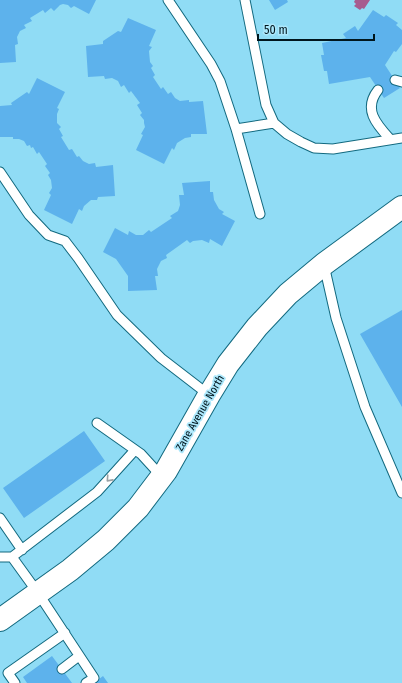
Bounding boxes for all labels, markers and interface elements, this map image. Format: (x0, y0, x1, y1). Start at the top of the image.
scale bar (258, 16, 374, 42)
text: 50 m (264, 23, 288, 37)
street label: Zane Avenue North (173, 373, 227, 453)
one-way arrow (107, 475, 114, 482)

